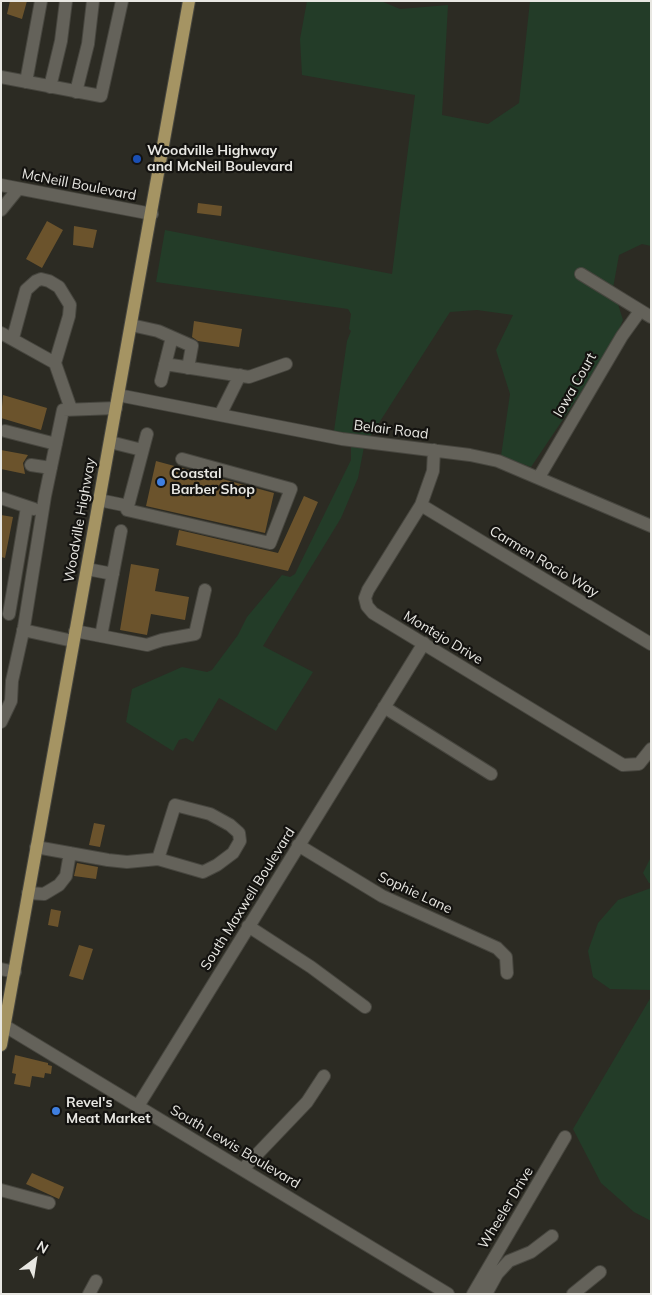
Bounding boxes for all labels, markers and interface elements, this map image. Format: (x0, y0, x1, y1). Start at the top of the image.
place label: Woodville Highway and McNeil Boulevard (147, 143, 293, 176)
marker: Woodville Highway and McNeil Boulevard (131, 153, 143, 165)
street label: McNeill Boulevard (20, 166, 138, 204)
street label: Iowa Court (550, 350, 600, 420)
street label: Belair Road (353, 417, 429, 443)
street label: Woodville Highway (61, 456, 99, 584)
place label: Coastal Barber Shop (171, 466, 255, 498)
marker: Coastal Barber Shop (155, 476, 167, 488)
street label: Carmen Rocio Way (486, 523, 602, 601)
street label: Montejo Drive (400, 608, 486, 668)
street label: South Maxwell Boulevard (197, 825, 299, 973)
street label: Sophie Lane (375, 869, 455, 917)
place label: Revel's Meat Market (66, 1095, 151, 1128)
street label: South Lewis Boulevard (167, 1102, 303, 1192)
marker: Revel's Meat Market (50, 1105, 62, 1117)
street label: Wheeler Drive (475, 1164, 537, 1252)
north arrow (10, 1235, 60, 1285)
text: N (34, 1237, 52, 1258)

